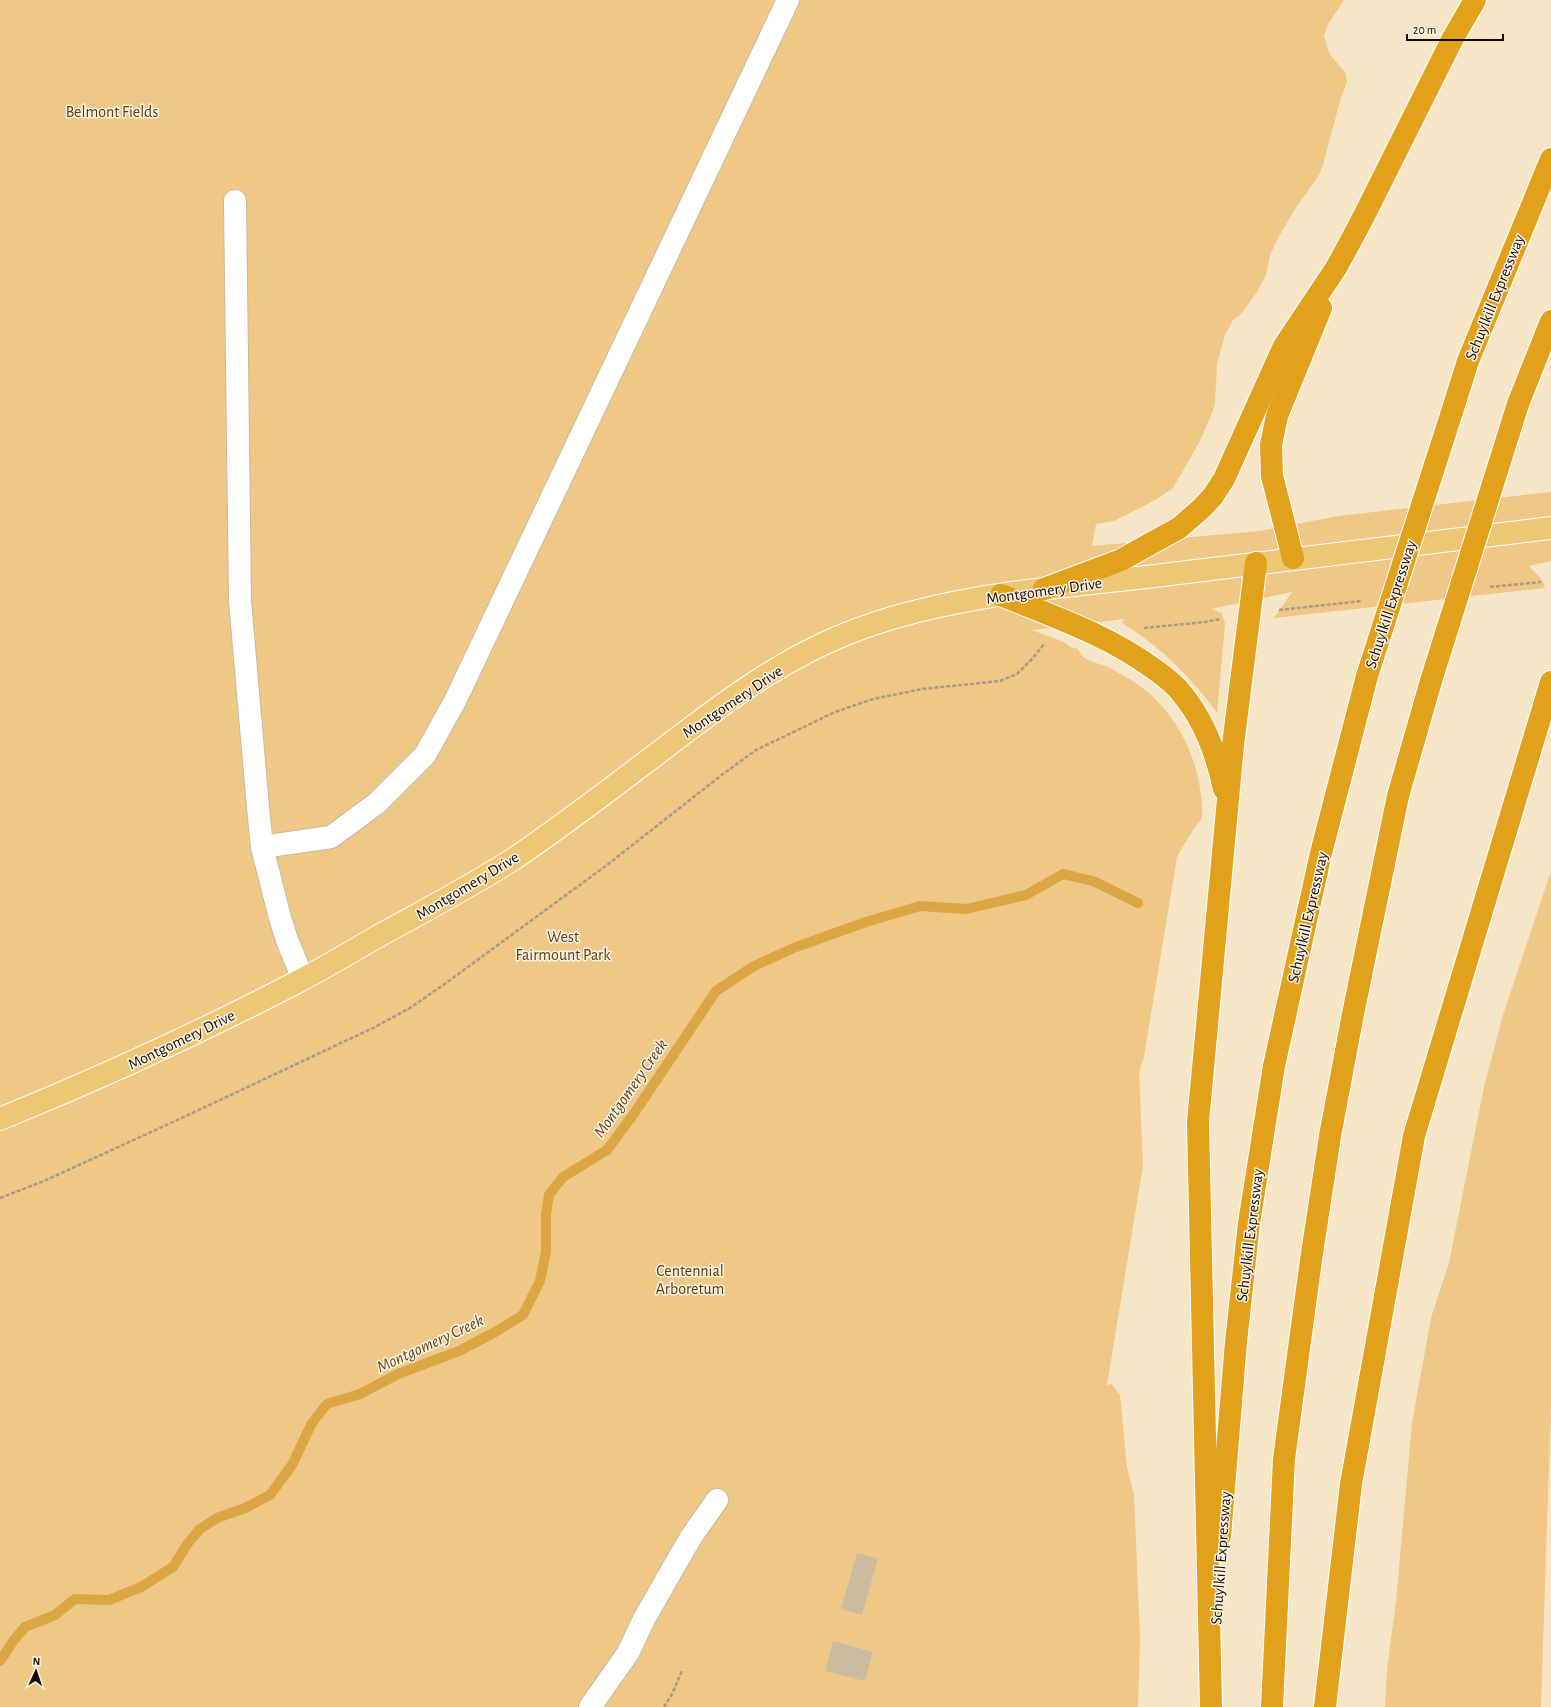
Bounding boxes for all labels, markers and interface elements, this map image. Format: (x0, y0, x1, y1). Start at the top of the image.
scale bar (1407, 16, 1503, 42)
text: 20 m (1413, 24, 1436, 36)
park label: Belmont Fields (66, 104, 158, 120)
street label: Schuylkill Expressway (1462, 232, 1528, 363)
street label: Schuylkill Expressway (1363, 538, 1420, 671)
street label: Montgomery Drive (985, 575, 1103, 608)
street label: Montgomery Drive (680, 663, 786, 742)
street label: Montgomery Drive (413, 849, 522, 924)
street label: Schuylkill Expressway (1285, 850, 1332, 984)
park label: West Fairmount Park (515, 929, 611, 963)
street label: Montgomery Drive (125, 1007, 238, 1074)
water label: Montgomery Creek (590, 1036, 671, 1141)
street label: Schuylkill Expressway (1234, 1168, 1267, 1303)
park label: Centennial Arboretum (656, 1263, 724, 1297)
water label: Montgomery Creek (374, 1311, 486, 1376)
street label: Schuylkill Expressway (1208, 1491, 1235, 1625)
north arrow (16, 1651, 56, 1691)
text: N (32, 1656, 41, 1667)

